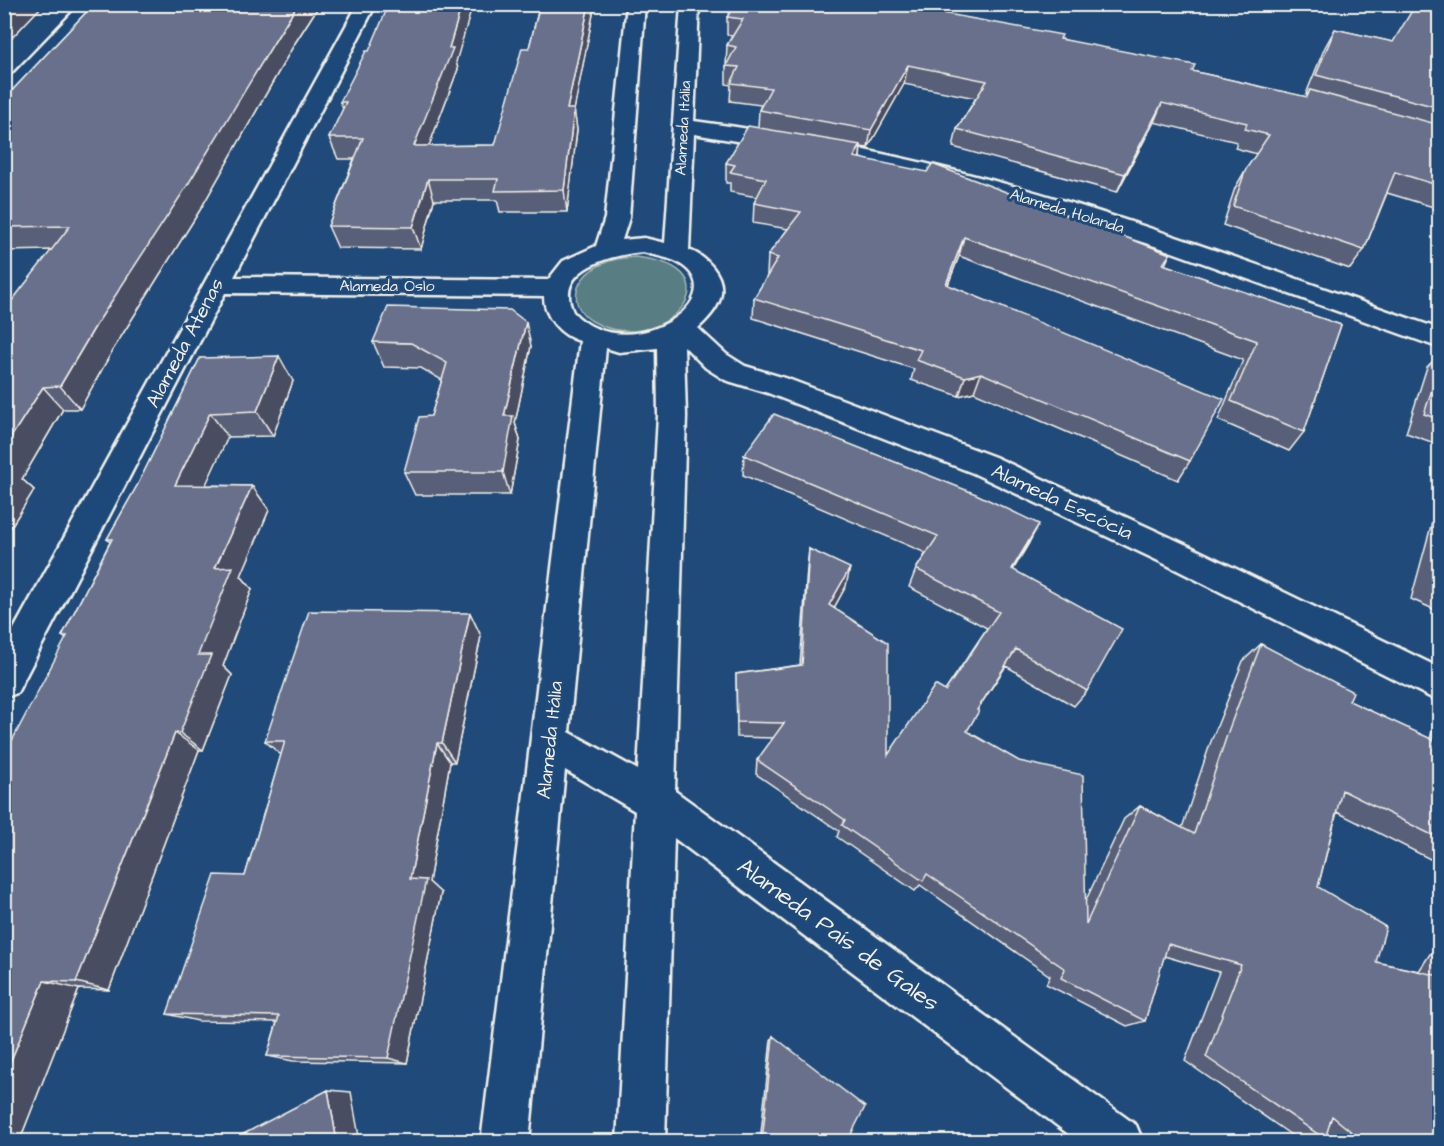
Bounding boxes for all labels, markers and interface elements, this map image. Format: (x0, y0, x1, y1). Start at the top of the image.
street label: Alameda Itália (670, 80, 696, 176)
street label: Alameda Holanda (1007, 183, 1127, 239)
street label: Alameda Atenas (139, 273, 231, 413)
street label: Alameda Oslo (339, 275, 435, 297)
street label: Alameda Escócia (987, 457, 1137, 547)
street label: Alameda Itália (530, 680, 570, 800)
street label: Alameda País de Gales (730, 850, 946, 1020)

